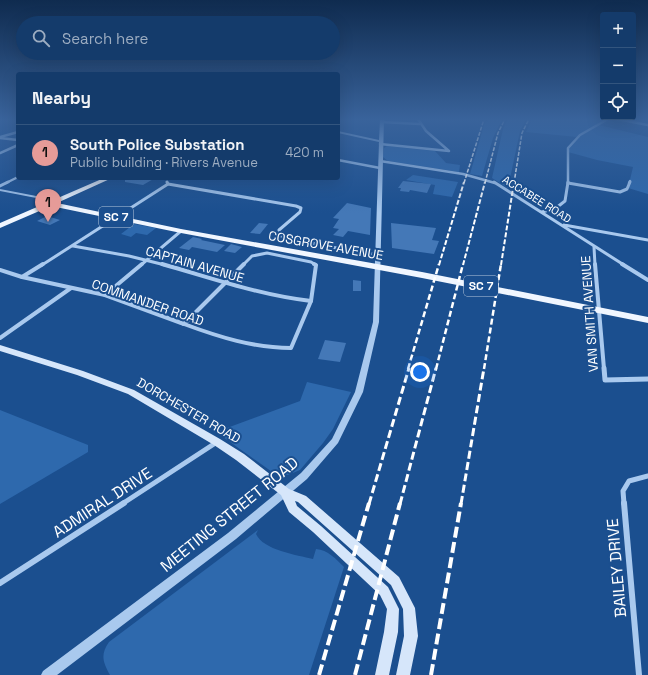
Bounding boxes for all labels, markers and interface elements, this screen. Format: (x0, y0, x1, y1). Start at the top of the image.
map controls (600, 12, 636, 120)
button: + (600, 12, 636, 48)
search box (16, 16, 340, 60)
icon: search (30, 27, 52, 49)
text: Search here (62, 29, 148, 48)
button: − (600, 48, 636, 84)
button: locate (600, 84, 636, 120)
text: Nearby (32, 87, 91, 109)
text: South Police Substation (70, 135, 245, 154)
text: 1 (42, 144, 48, 161)
text: 420 m (285, 144, 324, 161)
text: Public building · Rivers Avenue (70, 154, 258, 171)
street label: ACCABEE ROAD (500, 172, 574, 226)
pin: 1 (35, 189, 61, 222)
road number: SC 7 (99, 207, 133, 227)
street label: COSGROVE AVENUE (267, 227, 385, 264)
street label: CAPTAIN AVENUE (144, 242, 246, 287)
street label: VAN SMITH AVENUE (577, 255, 602, 373)
street label: COMMANDER ROAD (90, 275, 206, 330)
road number: SC 7 (464, 276, 498, 296)
your location (410, 362, 430, 382)
street label: DORCHESTER ROAD (134, 374, 244, 447)
street label: MEETING STREET ROAD (156, 452, 303, 577)
street label: ADMIRAL DRIVE (49, 462, 156, 542)
street label: BAILEY DRIVE (602, 518, 631, 618)

